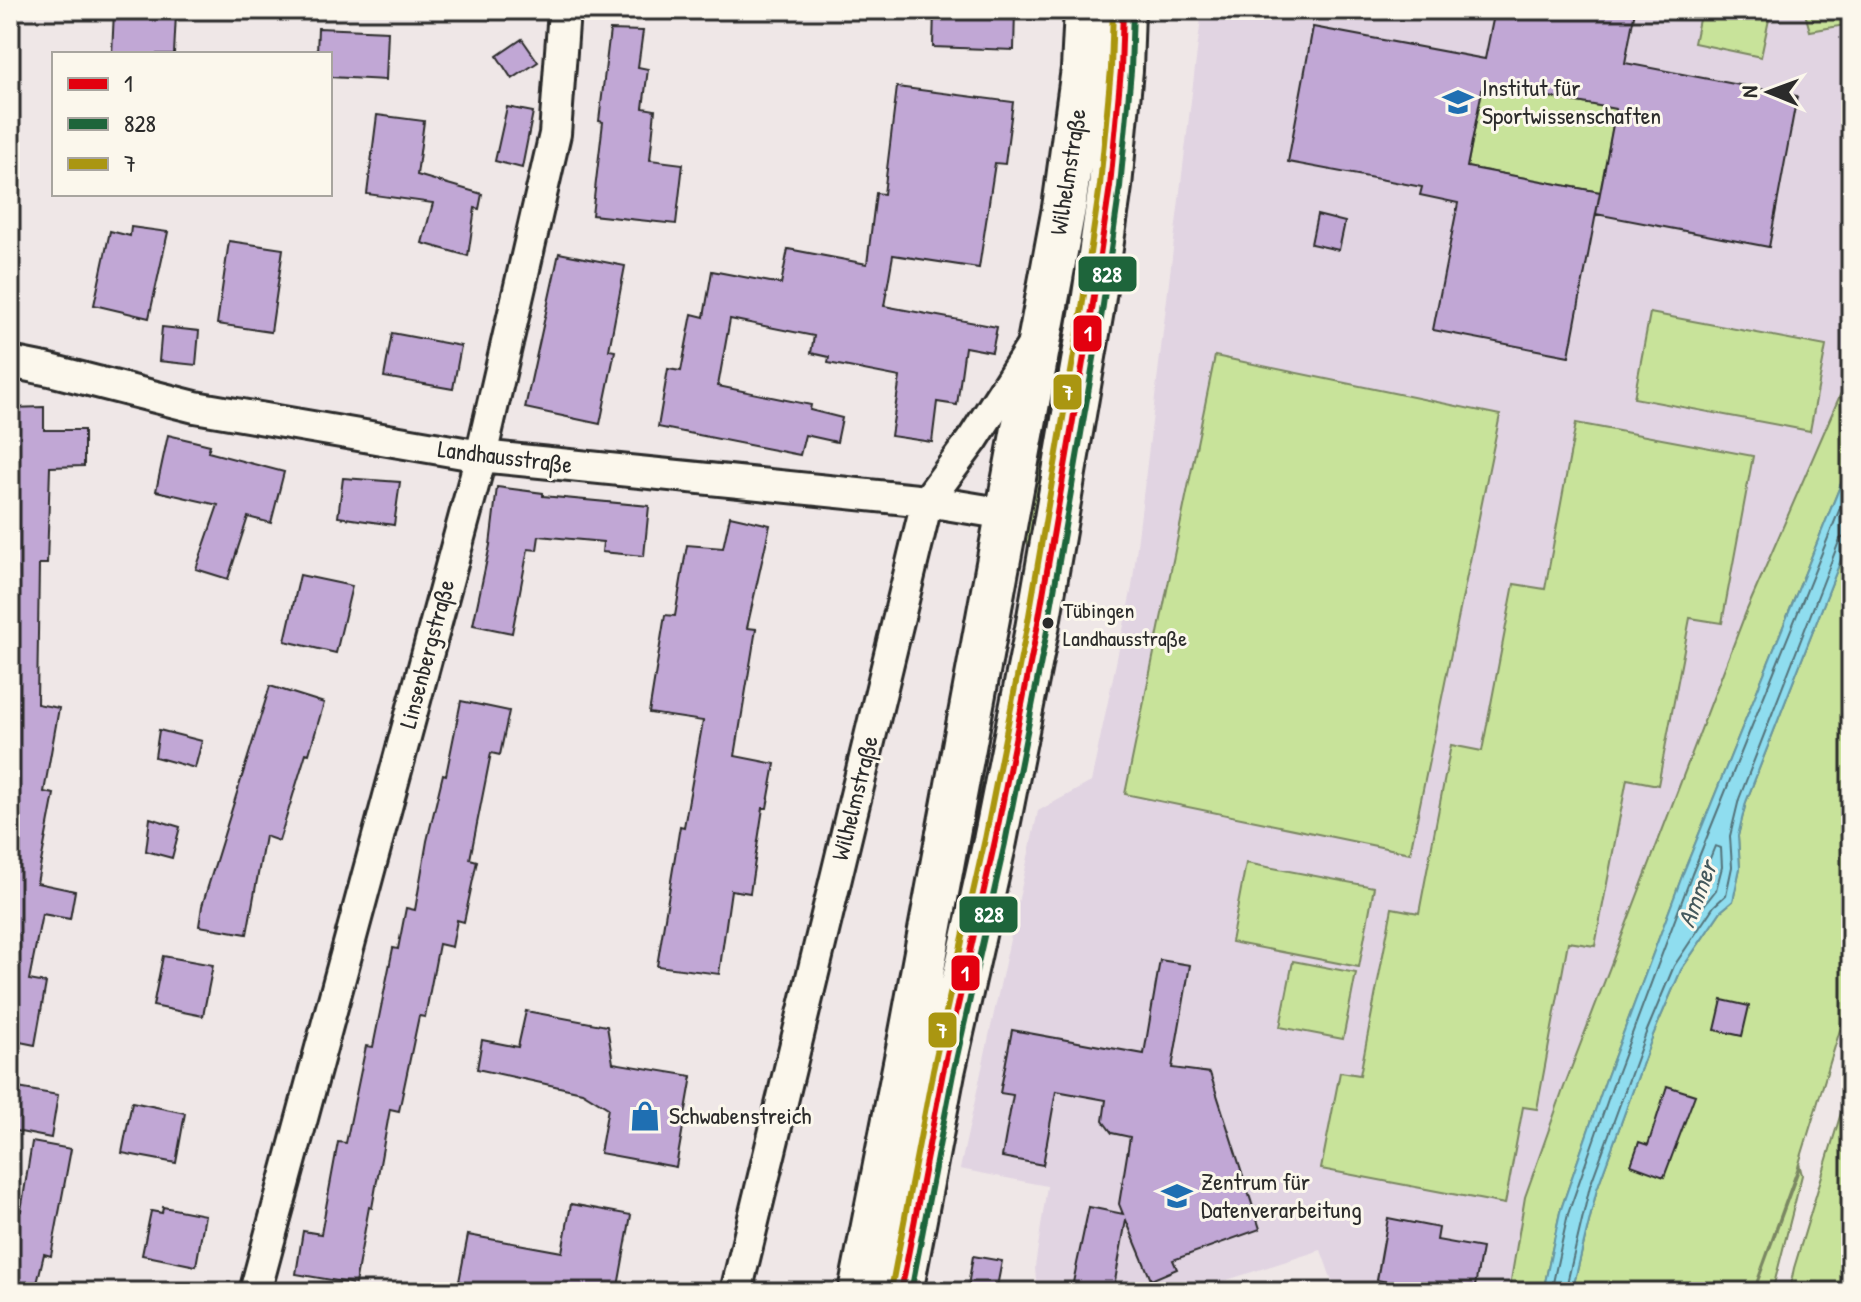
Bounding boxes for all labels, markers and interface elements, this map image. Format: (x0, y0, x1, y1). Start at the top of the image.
legend (52, 52, 332, 196)
north arrow (1729, 52, 1809, 132)
text: 1 (124, 67, 133, 99)
place label: Institut für Sportwissenschaften (1482, 71, 1661, 131)
school or university icon: Institut für Sportwissenschaften (1441, 85, 1475, 119)
text: N (1734, 85, 1764, 98)
street label: Wilhelmstraße (1041, 106, 1093, 237)
text: 828 (124, 107, 156, 139)
text: 7 (124, 147, 136, 179)
line badge: 828 (1077, 255, 1138, 293)
text: 828 (1092, 259, 1122, 289)
line badge: 1 (1072, 314, 1103, 353)
text: 1 (1084, 318, 1092, 348)
line badge: 7 (1052, 373, 1083, 411)
text: 7 (1062, 377, 1074, 407)
street label: Landhausstraße (436, 432, 575, 480)
street label: Linsenbergstraße (391, 575, 461, 732)
place label: Tübingen Landhausstraße (1063, 595, 1187, 653)
marker: Tübingen Landhausstraße (1040, 615, 1056, 631)
street label: Wilhelmstraße (823, 732, 885, 863)
water label: Ammer (1668, 853, 1726, 932)
line badge: 828 (958, 895, 1019, 934)
text: 828 (974, 899, 1004, 929)
line badge: 1 (950, 954, 981, 992)
text: 1 (961, 958, 969, 988)
line badge: 7 (927, 1011, 958, 1049)
text: 7 (936, 1015, 948, 1045)
shop icon: Schwabenstreich (628, 1099, 662, 1133)
place label: Schwabenstreich (669, 1099, 811, 1131)
place label: Zentrum für Datenverarbeitung (1201, 1165, 1362, 1225)
school or university icon: Zentrum für Datenverarbeitung (1160, 1179, 1194, 1213)

